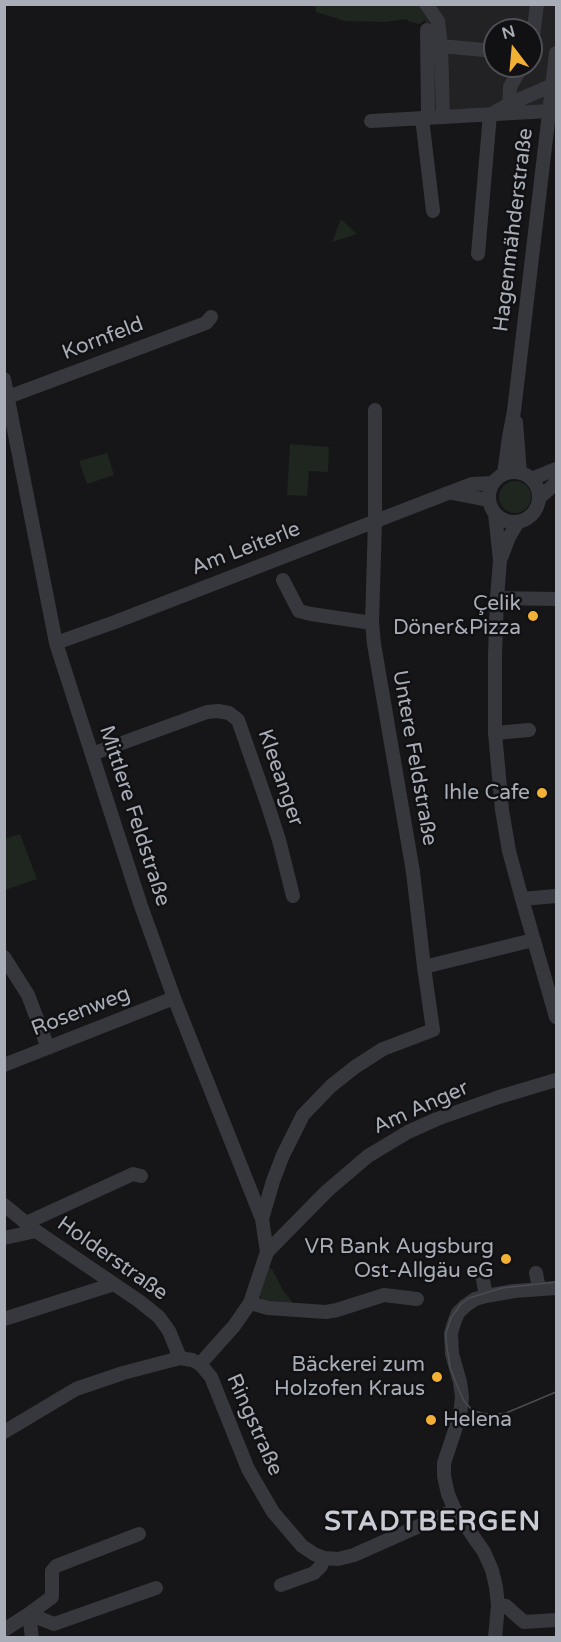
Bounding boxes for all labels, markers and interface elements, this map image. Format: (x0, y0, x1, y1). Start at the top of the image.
north arrow (483, 18, 543, 78)
text: N (500, 21, 518, 44)
street label: Hagenmähderstraße (489, 127, 539, 333)
street label: Kornfeld (59, 312, 147, 366)
street label: Am Leiterle (188, 517, 304, 581)
place label: Çelik Döner&Pizza (393, 591, 521, 641)
marker: Çelik Döner&Pizza (526, 609, 540, 623)
street label: Untere Feldstraße (386, 668, 442, 848)
street label: Mittlere Feldstraße (93, 723, 175, 909)
street label: Kleeanger (252, 726, 308, 830)
place label: Ihle Cafe (443, 780, 530, 806)
marker: Ihle Cafe (535, 786, 549, 800)
street label: Rosenweg (28, 982, 134, 1042)
street label: Am Anger (369, 1076, 473, 1140)
street label: Holderstraße (52, 1212, 172, 1306)
place label: VR Bank Augsburg Ost-Allgäu eG (304, 1234, 494, 1284)
marker: VR Bank Augsburg Ost-Allgäu eG (499, 1252, 513, 1266)
place label: Bäckerei zum Holzofen Kraus (274, 1352, 425, 1402)
street label: Ringstraße (220, 1370, 288, 1480)
marker: Bäckerei zum Holzofen Kraus (430, 1370, 444, 1384)
place label: Helena (443, 1407, 512, 1433)
marker: Helena (424, 1413, 438, 1427)
district label: STADTBERGEN (324, 1507, 542, 1539)

